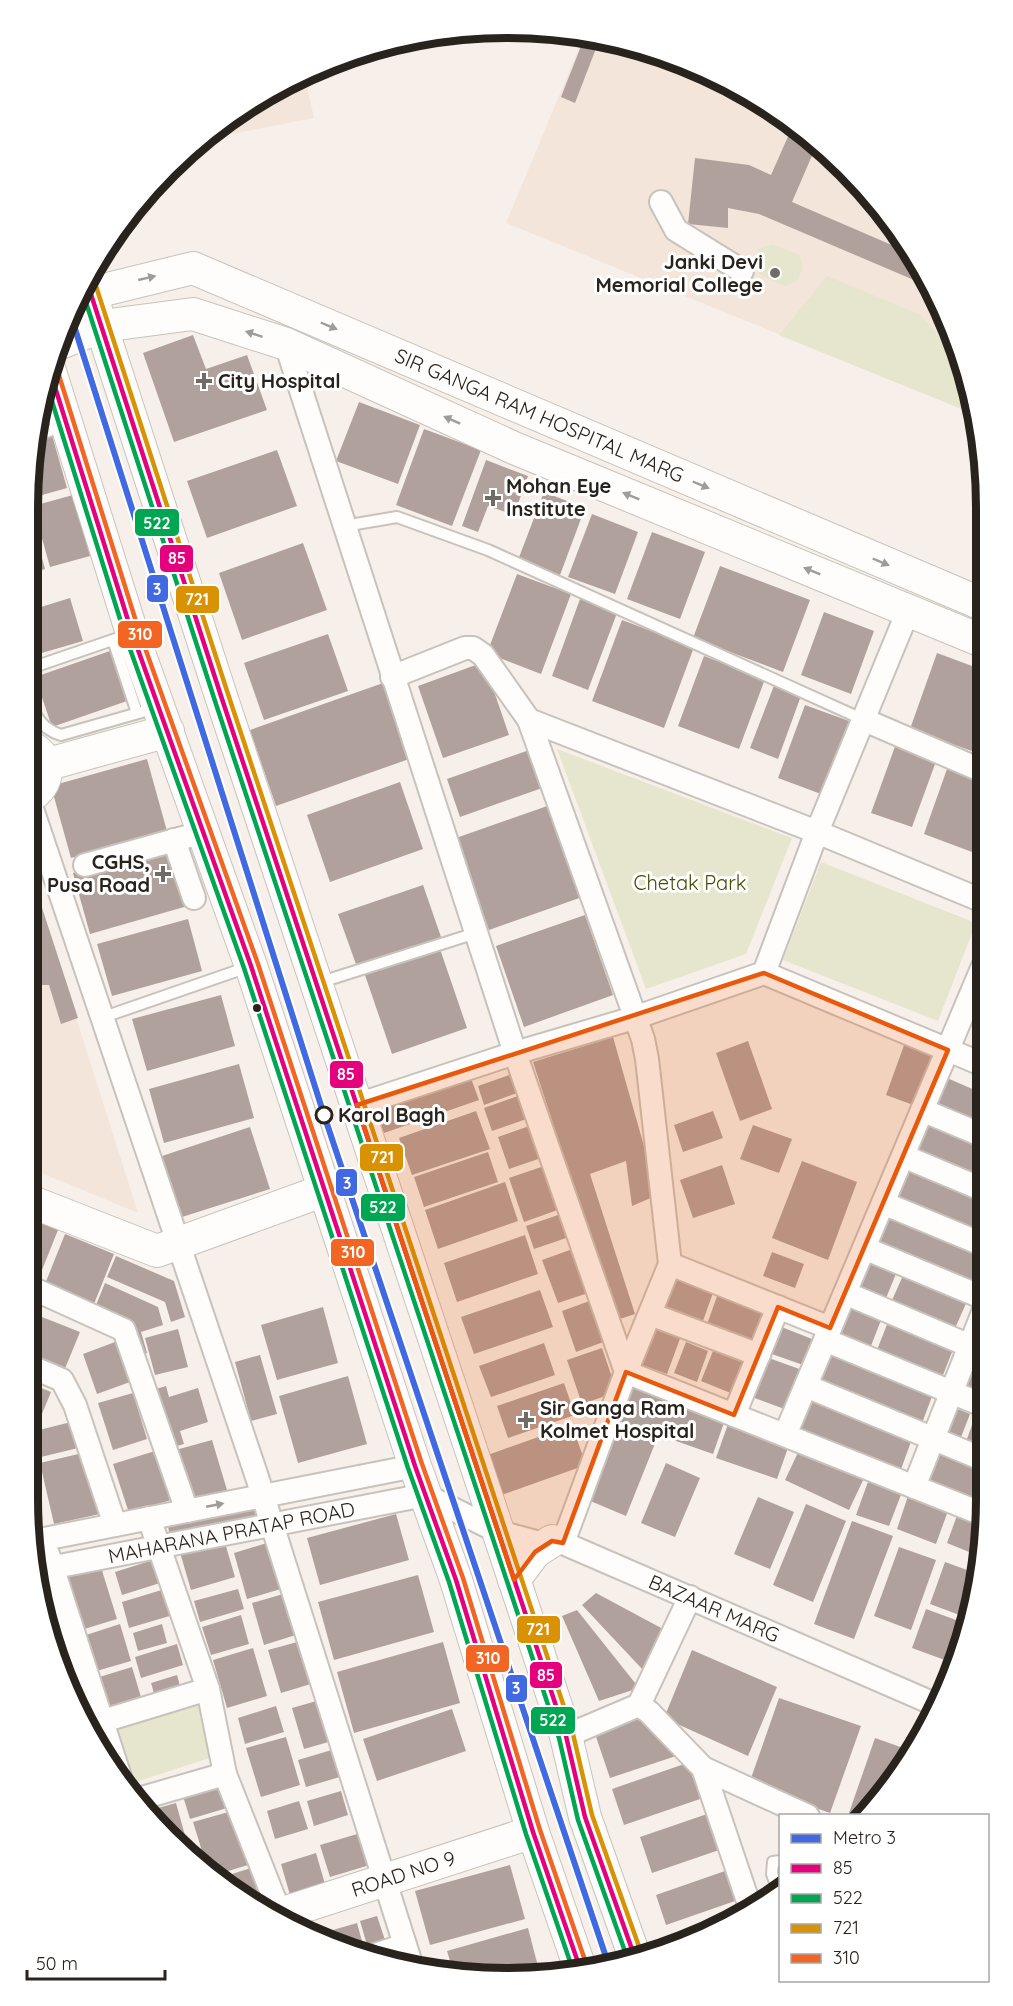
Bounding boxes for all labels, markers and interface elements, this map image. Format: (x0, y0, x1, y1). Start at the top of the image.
place label: Janki Devi Memorial College (595, 249, 763, 297)
marker: Janki Devi Memorial College (768, 266, 782, 280)
one-way arrow (138, 273, 157, 283)
one-way arrow (321, 321, 339, 331)
one-way arrow (245, 329, 263, 338)
street label: SIR GANGA RAM HOSPITAL MARG (391, 342, 688, 488)
place label: City Hospital (218, 368, 341, 393)
marker: City Hospital (195, 372, 213, 390)
one-way arrow (444, 415, 461, 424)
place label: Mohan Eye Institute (506, 473, 611, 521)
one-way arrow (693, 480, 711, 490)
marker: Mohan Eye Institute (484, 489, 502, 507)
one-way arrow (622, 491, 640, 501)
line badge: 522 (134, 508, 180, 537)
text: 522 (143, 513, 171, 533)
line badge: 85 (159, 544, 194, 573)
text: 85 (168, 548, 186, 568)
one-way arrow (872, 557, 890, 567)
one-way arrow (802, 566, 820, 576)
line badge: 3 (146, 574, 169, 603)
text: 3 (153, 579, 161, 599)
line badge: 721 (175, 585, 220, 614)
text: 721 (185, 589, 209, 609)
line badge: 310 (117, 620, 163, 649)
text: 310 (128, 624, 152, 644)
place label: CGHS, Pusa Road (47, 849, 150, 897)
marker: CGHS, Pusa Road (154, 865, 172, 883)
park label: Chetak Park (633, 870, 747, 895)
unlabelled marker (251, 1002, 263, 1014)
line badge: 85 (329, 1060, 364, 1089)
text: 85 (337, 1064, 355, 1084)
place label: Karol Bagh (338, 1102, 446, 1127)
marker: Karol Bagh (315, 1106, 333, 1124)
line badge: 721 (359, 1143, 404, 1172)
text: 721 (370, 1147, 394, 1167)
line badge: 3 (335, 1168, 358, 1197)
text: 3 (343, 1173, 351, 1193)
line badge: 522 (360, 1193, 406, 1222)
text: 522 (369, 1197, 397, 1217)
line badge: 310 (330, 1238, 375, 1267)
text: 310 (341, 1242, 365, 1262)
place label: Sir Ganga Ram Kolmet Hospital (540, 1395, 695, 1443)
marker: Sir Ganga Ram Kolmet Hospital (517, 1411, 535, 1429)
street label: MAHARANA PRATAP ROAD (106, 1496, 357, 1568)
one-way arrow (206, 1500, 225, 1509)
street label: BAZAAR MARG (645, 1569, 784, 1647)
line badge: 721 (516, 1615, 561, 1644)
text: 721 (526, 1619, 550, 1639)
line badge: 310 (465, 1644, 510, 1673)
text: 310 (476, 1648, 500, 1668)
line badge: 85 (529, 1661, 563, 1689)
text: 85 (537, 1665, 555, 1685)
line badge: 3 (505, 1674, 528, 1703)
text: 3 (512, 1678, 520, 1698)
line badge: 522 (530, 1706, 576, 1735)
text: 522 (539, 1710, 567, 1730)
legend (779, 1814, 989, 1982)
text: Metro 3 (833, 1826, 896, 1849)
street label: ROAD NO 9 (348, 1845, 458, 1902)
text: 85 (833, 1856, 853, 1879)
text: 522 (833, 1886, 863, 1909)
text: 721 (833, 1916, 859, 1939)
scale bar (27, 1943, 165, 1981)
text: 310 (833, 1946, 860, 1969)
text: 50 m (36, 1952, 78, 1975)

